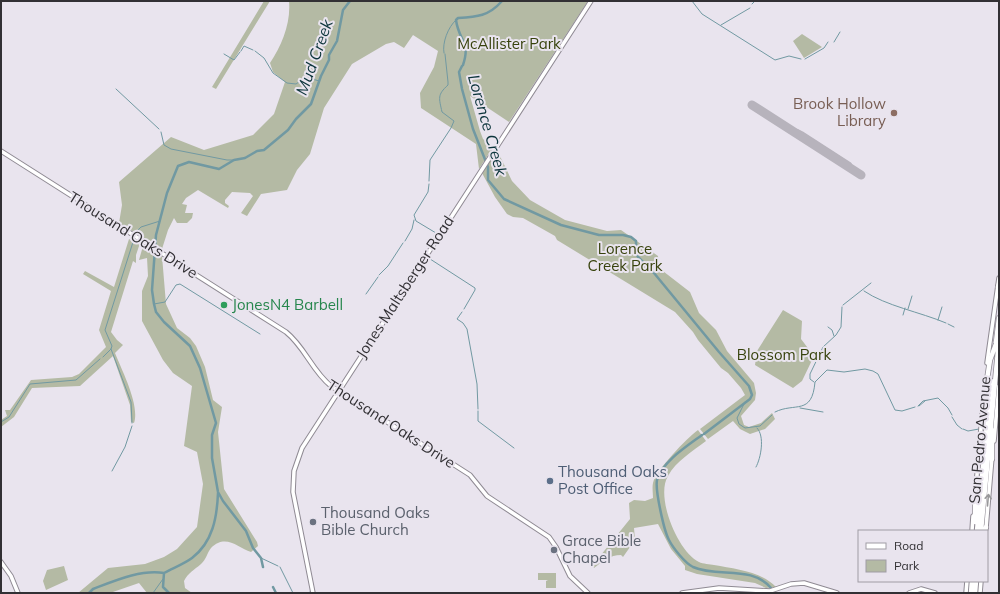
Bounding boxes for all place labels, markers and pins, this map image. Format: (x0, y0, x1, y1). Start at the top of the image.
place label: Brook Hollow Library (793, 94, 886, 130)
marker: Brook Hollow Library (889, 108, 899, 118)
place label: JonesN4 Barbell (232, 295, 343, 314)
marker: JonesN4 Barbell (219, 300, 229, 310)
place label: Thousand Oaks Post Office (558, 462, 667, 498)
marker: Thousand Oaks Post Office (545, 476, 555, 486)
place label: Thousand Oaks Bible Church (321, 503, 430, 539)
marker: Thousand Oaks Bible Church (308, 517, 318, 527)
place label: Grace Bible Chapel (562, 531, 641, 567)
marker: Grace Bible Chapel (549, 545, 559, 555)

